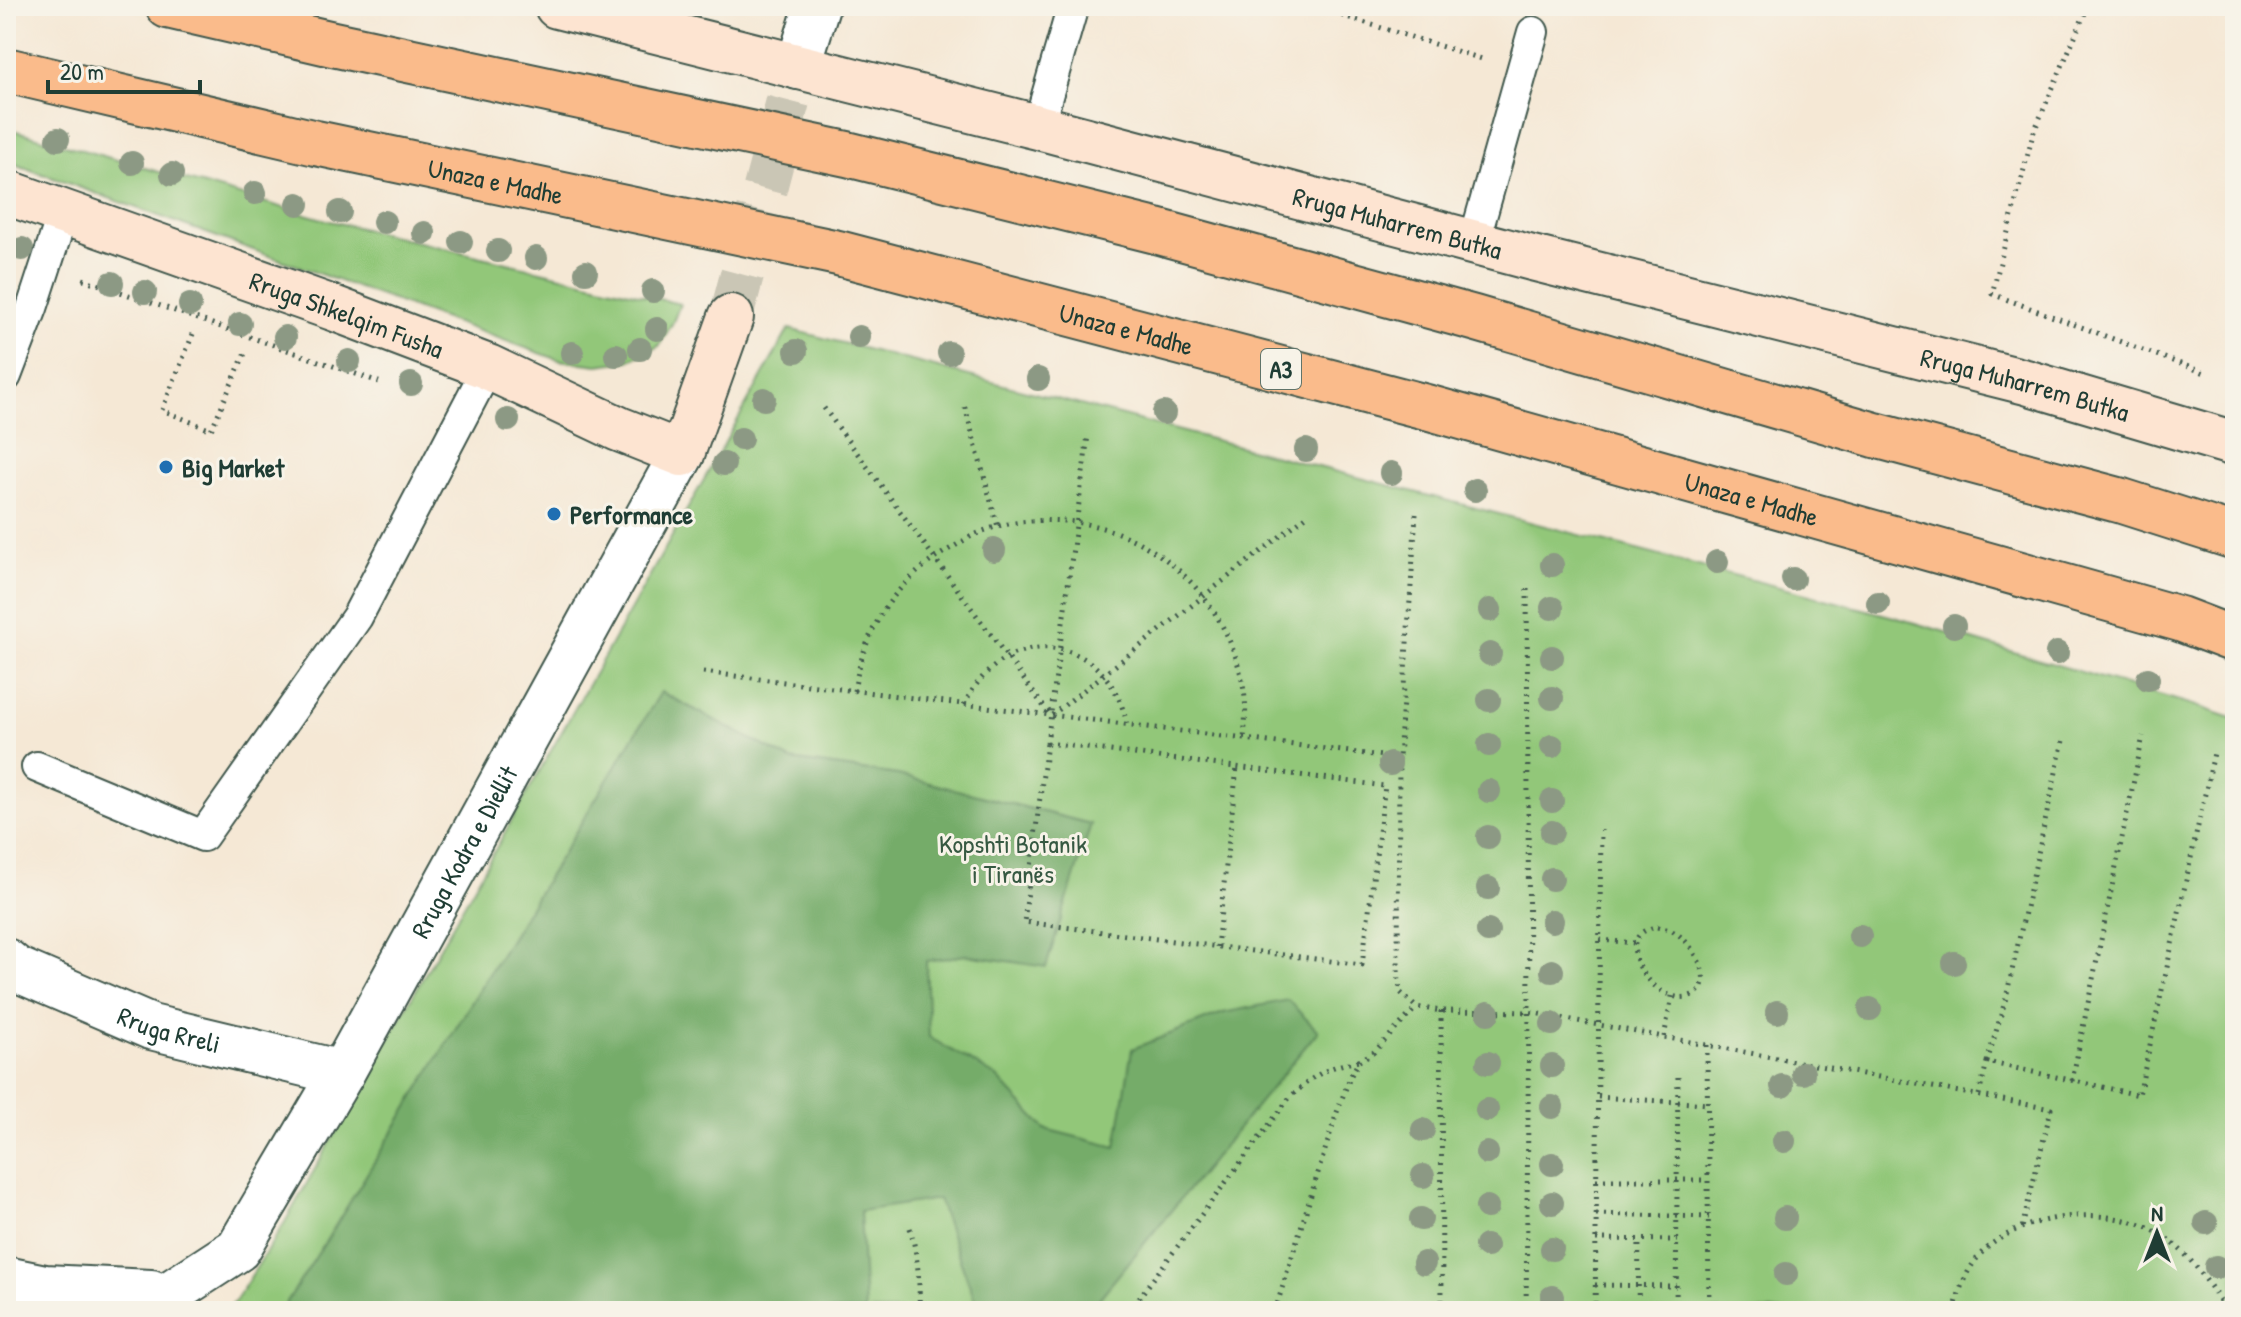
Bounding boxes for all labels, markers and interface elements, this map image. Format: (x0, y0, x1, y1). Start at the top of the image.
scale bar (48, 44, 200, 94)
text: 20 m (60, 55, 104, 87)
street label: Unaza e Madhe (425, 150, 566, 212)
street label: Rruga Muharrem Butka (1289, 178, 1506, 267)
street label: Rruga Shkelqim Fusha (245, 262, 449, 366)
street label: Unaza e Madhe (1056, 294, 1197, 363)
street label: Rruga Muharrem Butka (1917, 339, 2133, 429)
road number: A3 (1261, 349, 1301, 389)
place label: Big Market (182, 450, 285, 486)
marker: Big Market (157, 458, 175, 476)
street label: Unaza e Madhe (1681, 463, 1822, 534)
place label: Performance (570, 497, 693, 532)
marker: Performance (545, 505, 563, 523)
street label: Rruga Kodra e Diellit (402, 758, 526, 944)
park label: Kopshti Botanik i Tiranës (939, 826, 1087, 891)
street label: Rruga Rreli (113, 997, 224, 1061)
north arrow (2117, 1193, 2197, 1273)
text: N (2151, 1198, 2163, 1228)

